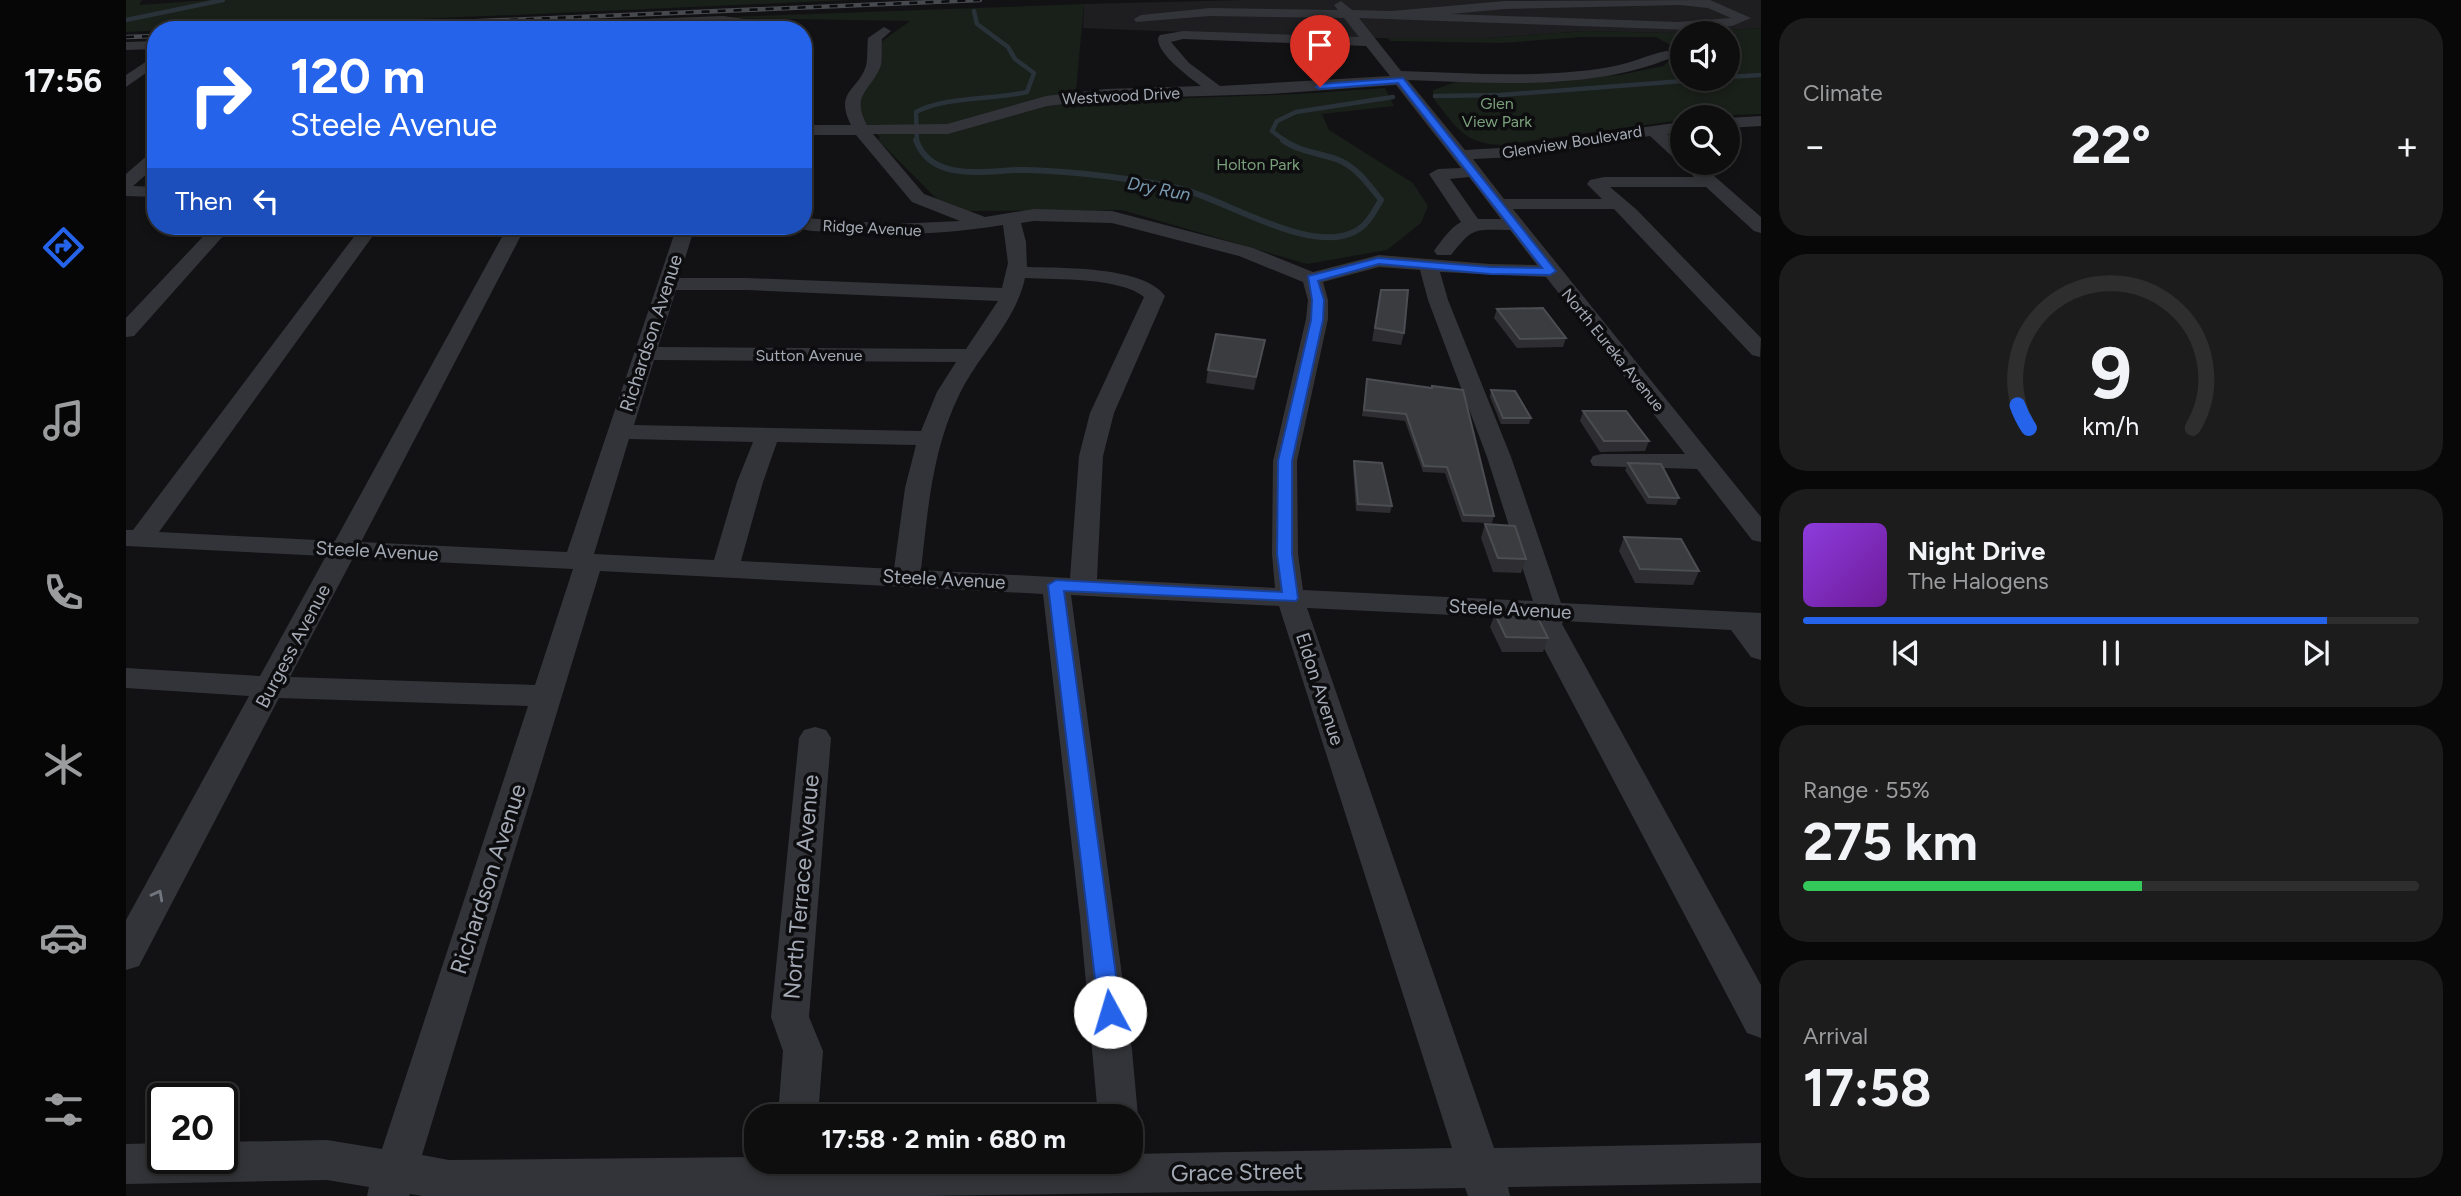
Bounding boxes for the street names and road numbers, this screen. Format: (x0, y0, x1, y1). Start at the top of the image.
street label: Westwood Drive (1061, 83, 1181, 109)
street label: Glenview Boulevard (1501, 122, 1643, 162)
street label: Ridge Avenue (822, 216, 922, 240)
street label: Richardson Avenue (615, 252, 687, 414)
street label: North Eureka Avenue (1558, 285, 1668, 415)
street label: Sutton Avenue (755, 346, 863, 365)
street label: Steele Avenue (315, 536, 439, 566)
street label: Steele Avenue (882, 564, 1006, 594)
street label: Burgess Avenue (251, 580, 335, 712)
street label: Steele Avenue (1448, 594, 1572, 624)
street label: Eldon Avenue (1291, 630, 1349, 748)
street label: North Terrace Avenue (777, 773, 825, 1001)
street label: Richardson Avenue (444, 780, 532, 978)
street label: Grace Street (1171, 1157, 1303, 1187)

